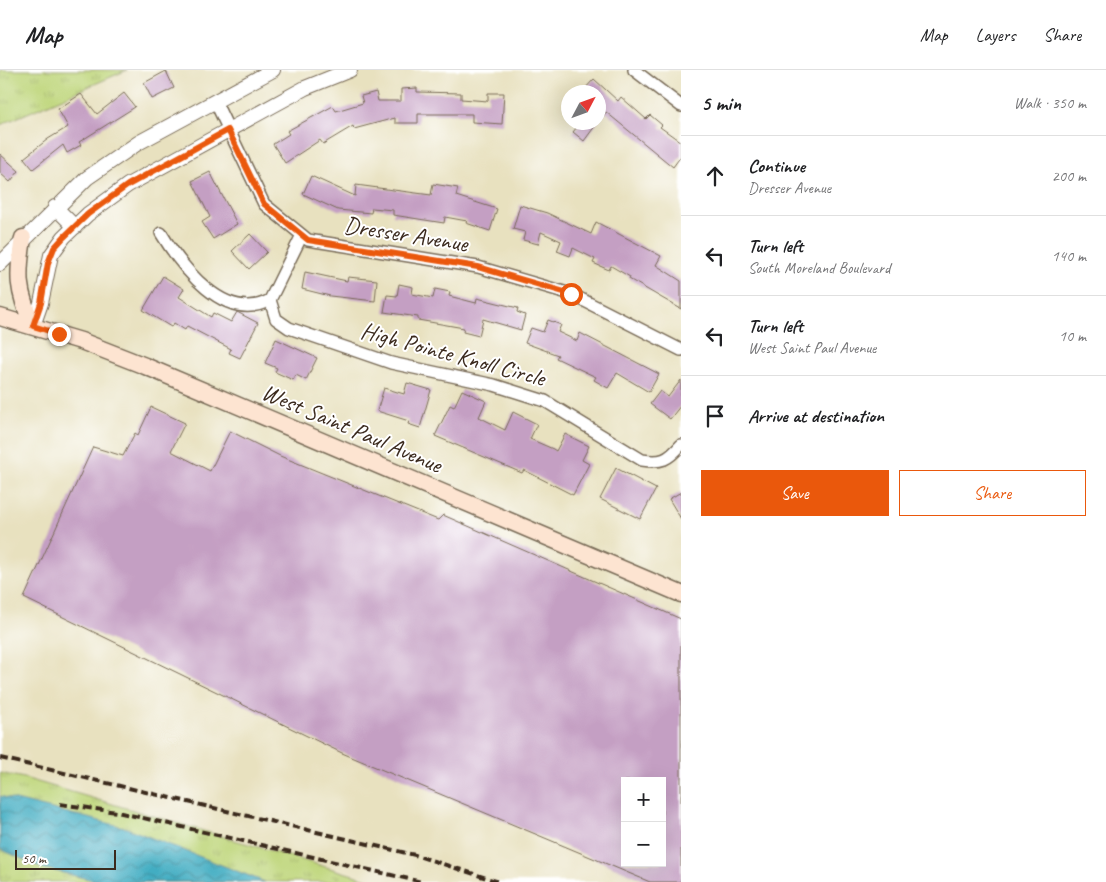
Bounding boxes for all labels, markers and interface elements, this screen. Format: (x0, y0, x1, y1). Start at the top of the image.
text: Map (25, 20, 62, 50)
text: Map (920, 24, 948, 46)
text: Layers (976, 24, 1015, 46)
text: Share (1043, 24, 1081, 46)
north arrow (561, 85, 606, 130)
text: 5 min (701, 90, 741, 116)
text: Walk · 350 m (1014, 93, 1086, 113)
text: Continue (748, 154, 805, 178)
icon: ahead (701, 162, 729, 190)
text: 200 m (1052, 166, 1086, 186)
text: Dresser Avenue (748, 178, 831, 198)
street label: Dresser Avenue (342, 209, 472, 259)
text: Turn left (748, 234, 803, 258)
icon: left (701, 242, 729, 270)
text: 140 m (1052, 246, 1086, 266)
text: South Moreland Boulevard (748, 258, 890, 278)
route start (560, 283, 583, 306)
text: Turn left (748, 314, 803, 338)
street label: High Pointe Knoll Circle (358, 315, 550, 394)
icon: left (701, 322, 729, 350)
route end (48, 323, 71, 346)
text: 10 m (1059, 326, 1086, 346)
text: West Saint Paul Avenue (748, 338, 876, 358)
street label: West Saint Paul Avenue (258, 377, 448, 480)
icon: arrive (701, 402, 729, 430)
text: Arrive at destination (748, 404, 884, 428)
button: Save (701, 470, 889, 516)
button: Share (899, 470, 1086, 516)
map controls (621, 777, 666, 867)
button: + (621, 777, 666, 822)
button: − (621, 822, 666, 867)
scale bar (15, 847, 116, 870)
text: 50 m (22, 850, 46, 867)

